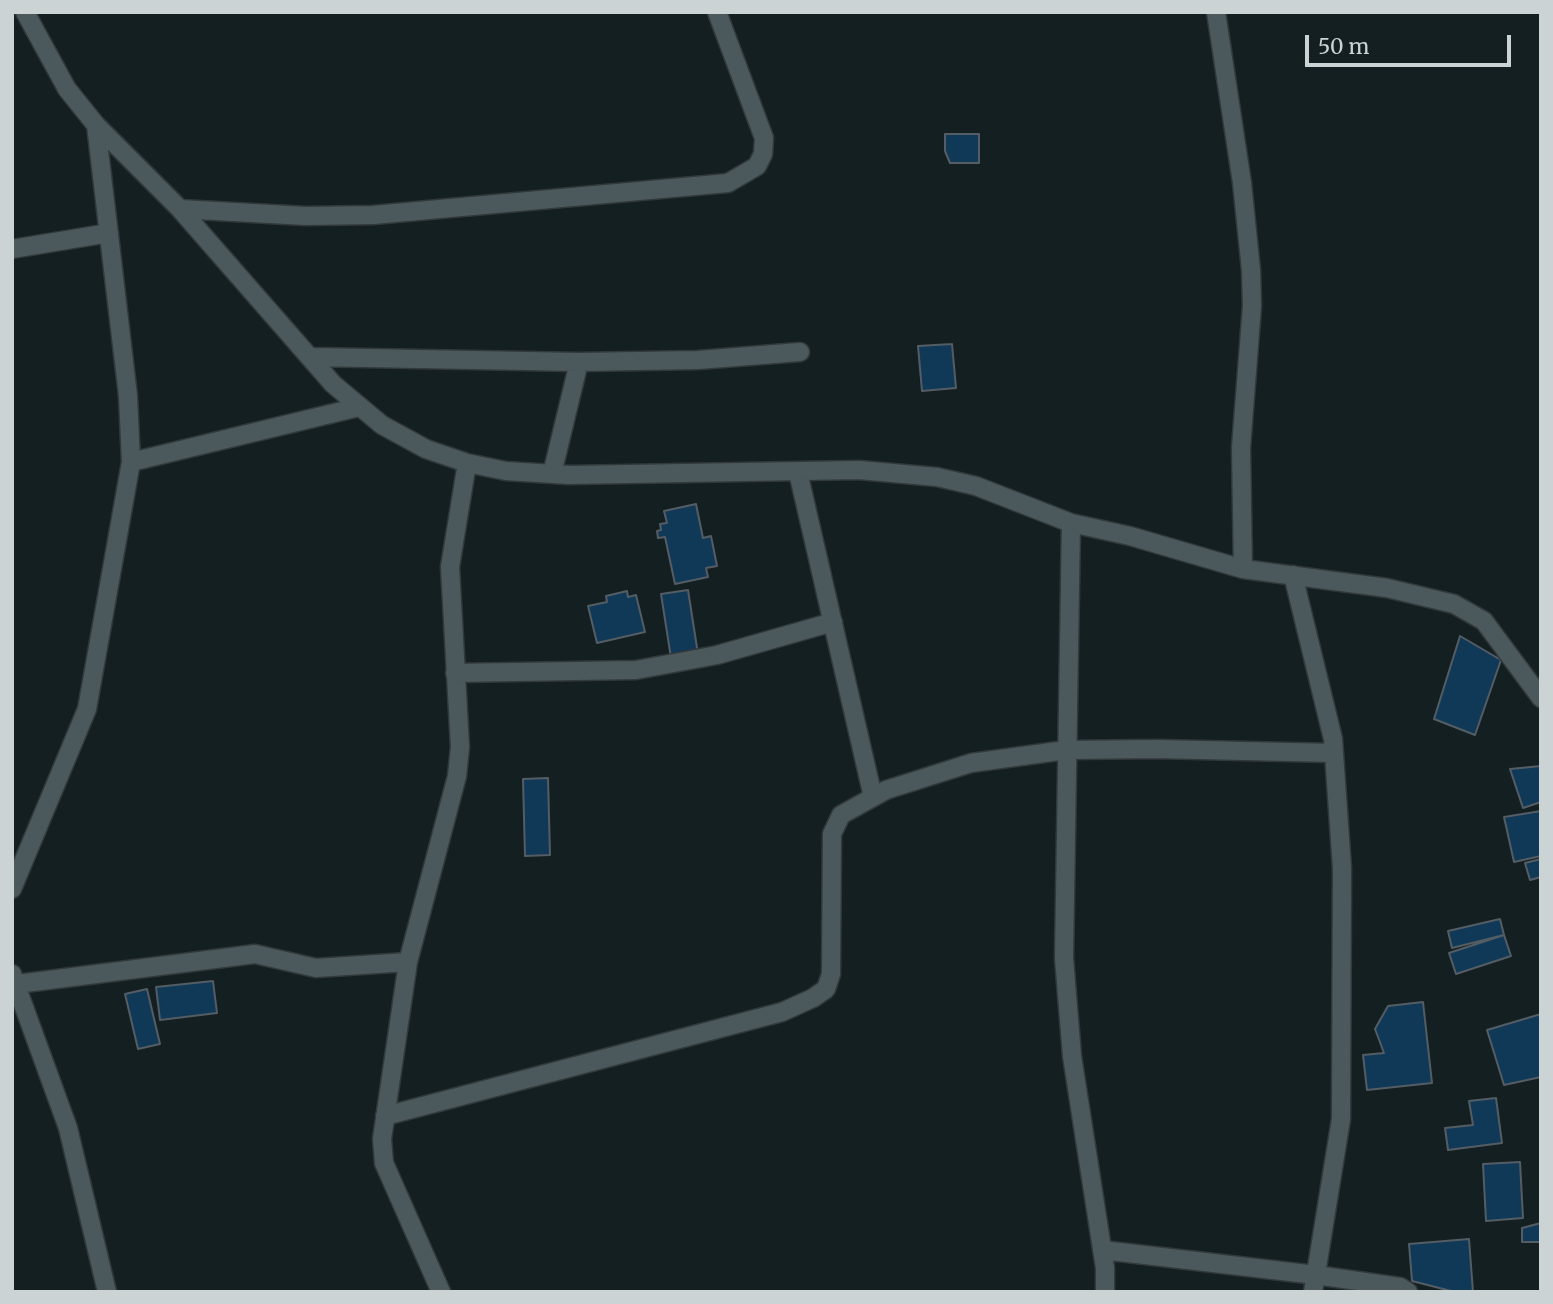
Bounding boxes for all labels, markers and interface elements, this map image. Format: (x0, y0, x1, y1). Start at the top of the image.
scale bar (1308, 21, 1514, 65)
text: 50 m (1318, 33, 1369, 60)

